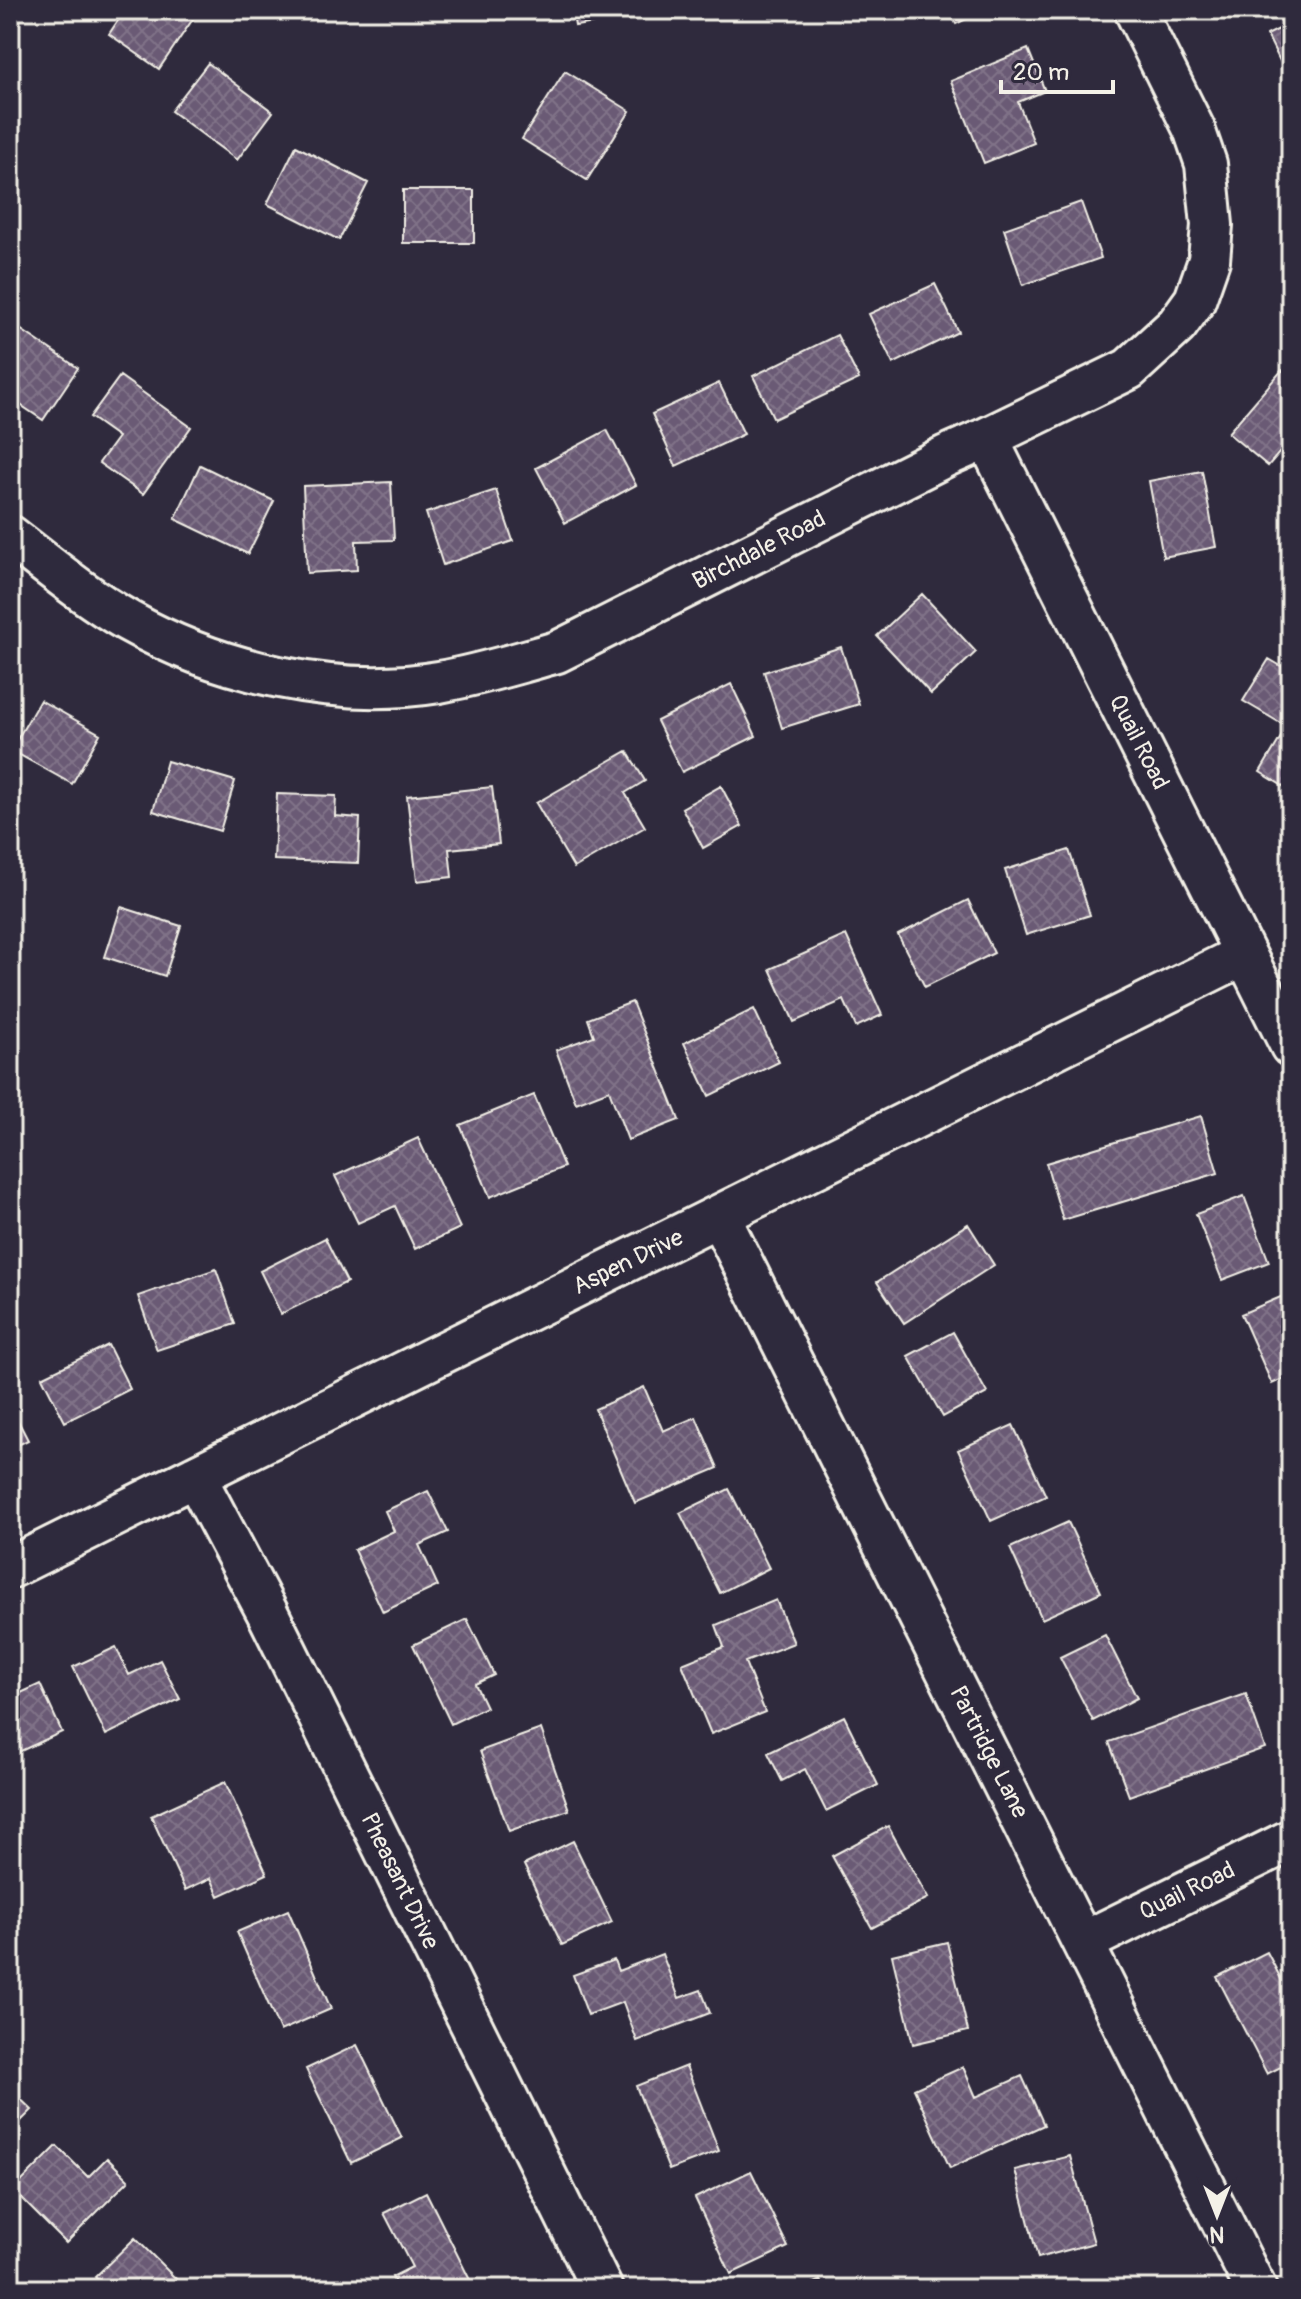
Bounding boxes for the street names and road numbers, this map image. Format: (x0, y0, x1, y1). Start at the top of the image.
street label: Birchdale Road (688, 504, 830, 596)
street label: Quail Road (1103, 690, 1175, 794)
street label: Aspen Drive (568, 1223, 688, 1301)
street label: Partridge Lane (943, 1681, 1035, 1823)
street label: Pheasant Drive (354, 1808, 446, 1954)
street label: Quail Road (1134, 1855, 1240, 1927)

